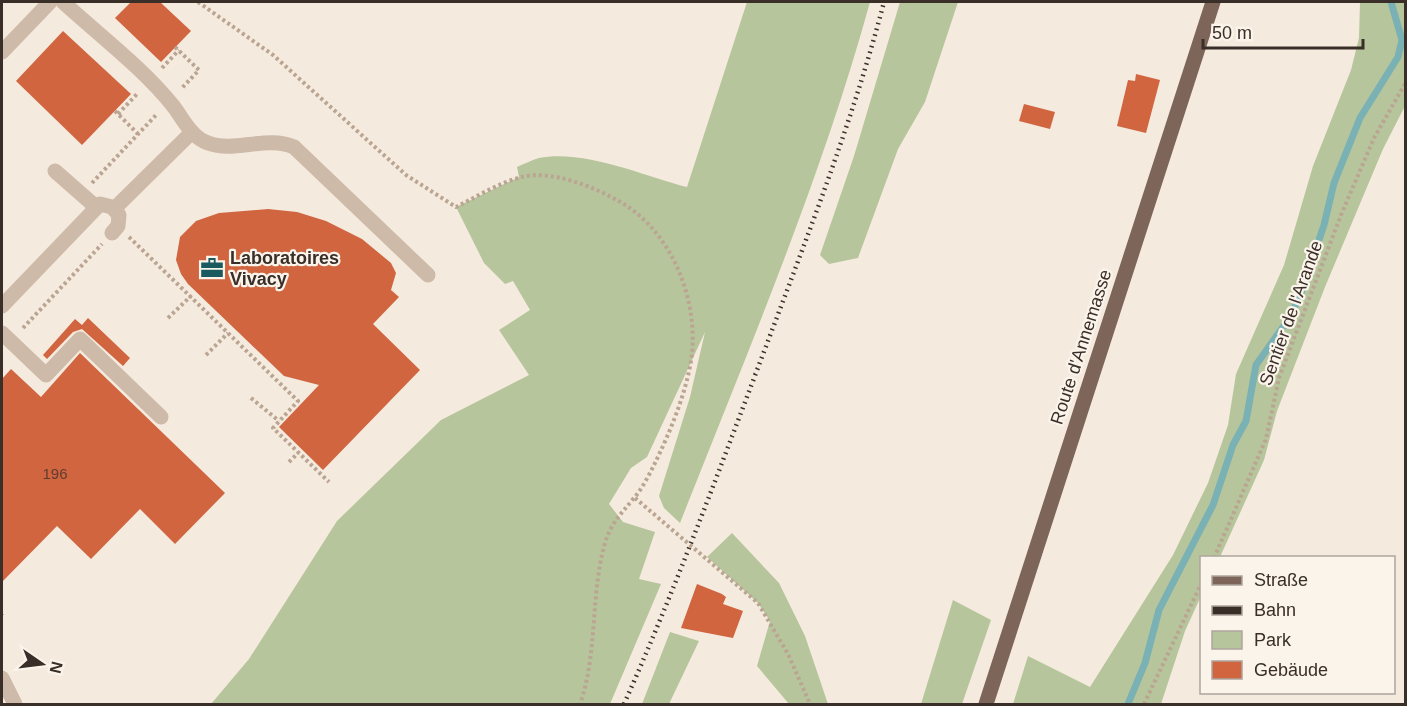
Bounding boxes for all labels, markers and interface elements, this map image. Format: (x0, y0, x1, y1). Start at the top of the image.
scale bar (1203, 12, 1364, 50)
text: 50 m (1212, 23, 1252, 43)
street label: Sentier de l'Arande (1256, 238, 1326, 388)
place label: Laboratoires Vivacy (230, 248, 339, 289)
office icon: Laboratoires Vivacy (199, 255, 225, 281)
street label: Route d'Annemasse (1047, 267, 1115, 427)
house number: 196 (42, 465, 68, 482)
legend (1200, 556, 1395, 694)
text: Straße (1254, 570, 1308, 590)
text: Bahn (1254, 600, 1296, 620)
text: Park (1254, 630, 1292, 650)
north arrow (12, 634, 72, 694)
text: N (46, 660, 66, 675)
text: Gebäude (1254, 660, 1328, 680)

